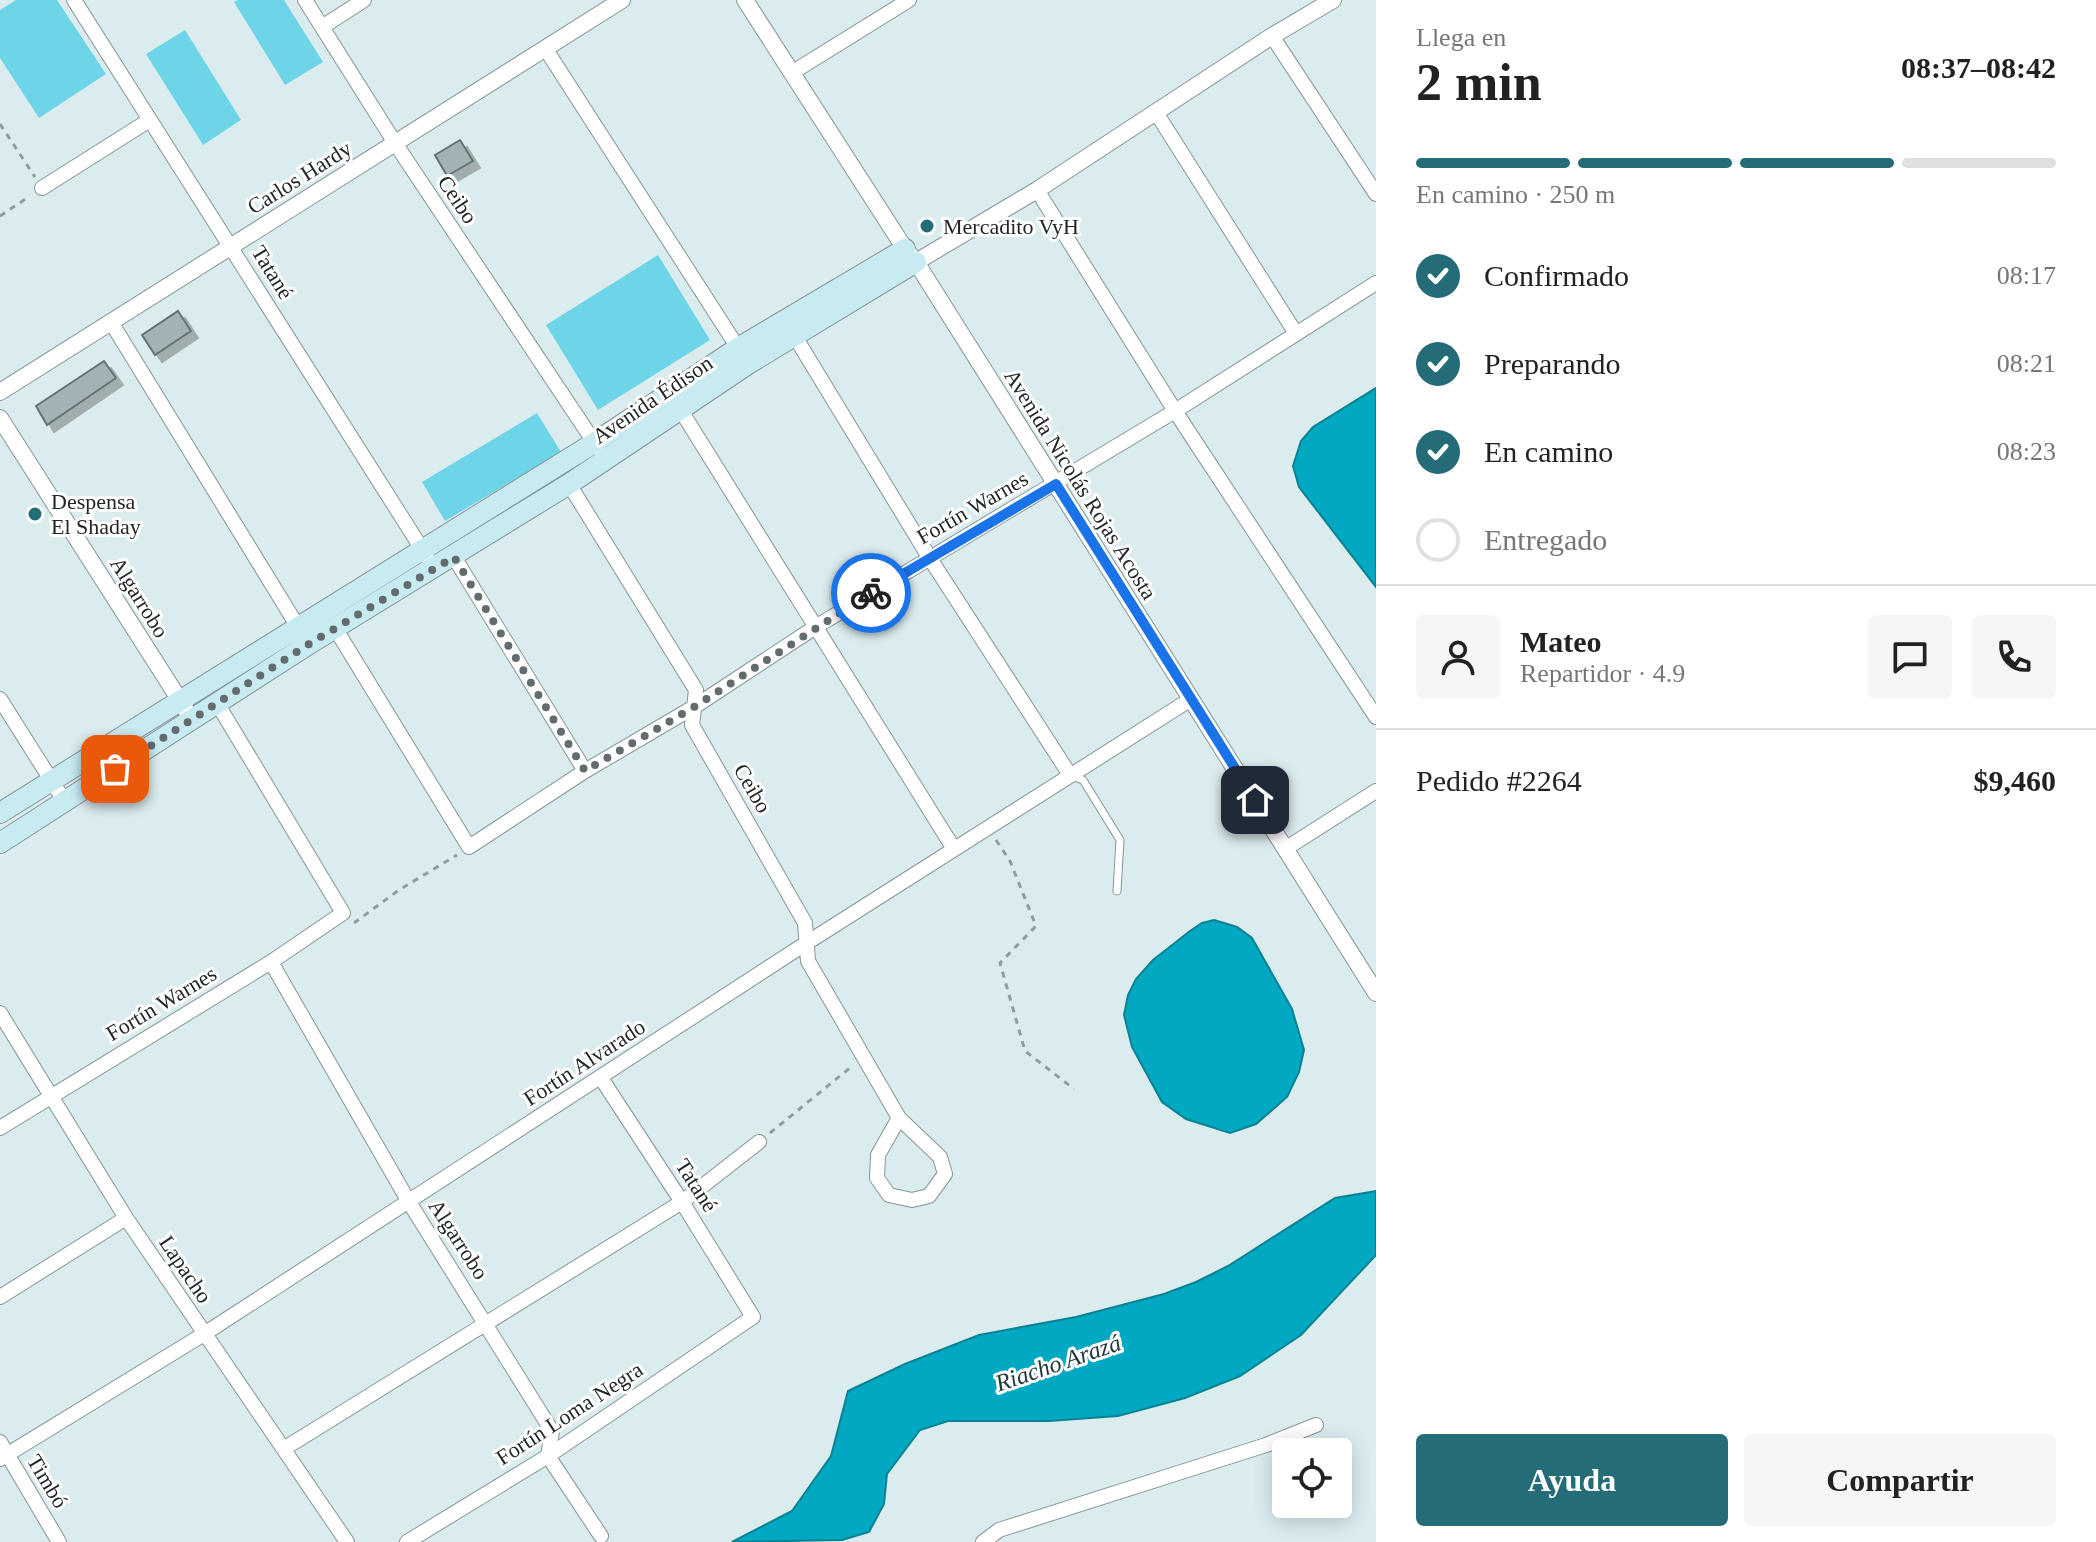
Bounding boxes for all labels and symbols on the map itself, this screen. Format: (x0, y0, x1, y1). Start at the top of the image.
street label: Carlos Hardy (243, 136, 356, 219)
street label: Ceibo (433, 171, 483, 228)
place label: Mercadito VyH (943, 214, 1079, 239)
marker: Mercadito VyH (918, 217, 936, 235)
street label: Tatané (247, 241, 299, 304)
street label: Avenida Édison (587, 350, 717, 449)
street label: Avenida Nicolás Rojas Acosta (999, 365, 1162, 604)
street label: Fortín Warnes (912, 466, 1032, 549)
place label: Despensa El Shaday (51, 489, 141, 539)
marker: Despensa El Shaday (26, 505, 44, 523)
street label: Algarrobo (105, 552, 174, 642)
courier (831, 553, 911, 633)
pin (81, 735, 149, 803)
street label: Ceibo (729, 759, 777, 817)
pin (1221, 766, 1289, 834)
street label: Fortín Warnes (102, 961, 221, 1046)
street label: Fortín Alvarado (519, 1014, 650, 1111)
street label: Tatané (670, 1154, 723, 1217)
street label: Algarrobo (423, 1195, 494, 1284)
street label: Lapacho (154, 1231, 217, 1308)
water label: Riacho Arazá (991, 1329, 1124, 1397)
street label: Fortín Loma Negra (491, 1357, 647, 1470)
street label: Timbó (22, 1450, 73, 1513)

